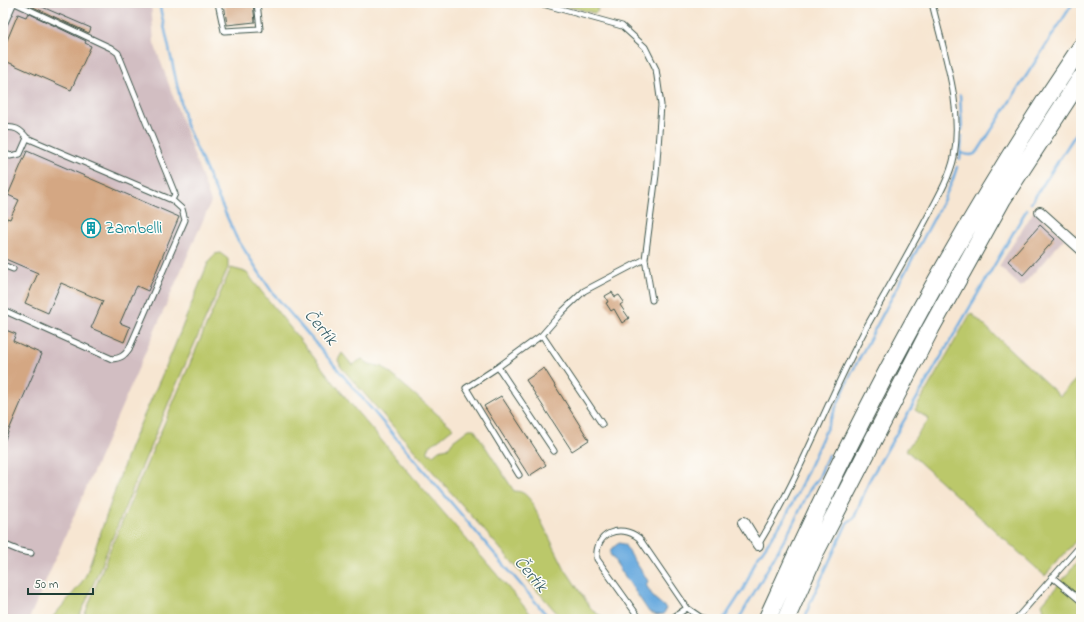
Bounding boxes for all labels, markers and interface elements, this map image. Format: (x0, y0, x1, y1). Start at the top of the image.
place label: Zambelli (105, 216, 162, 241)
building icon: Zambelli (80, 217, 102, 239)
water label: Čertík (297, 304, 344, 353)
water label: Čertík (507, 551, 554, 600)
scale bar (28, 570, 93, 596)
text: 50 m (34, 576, 58, 594)

